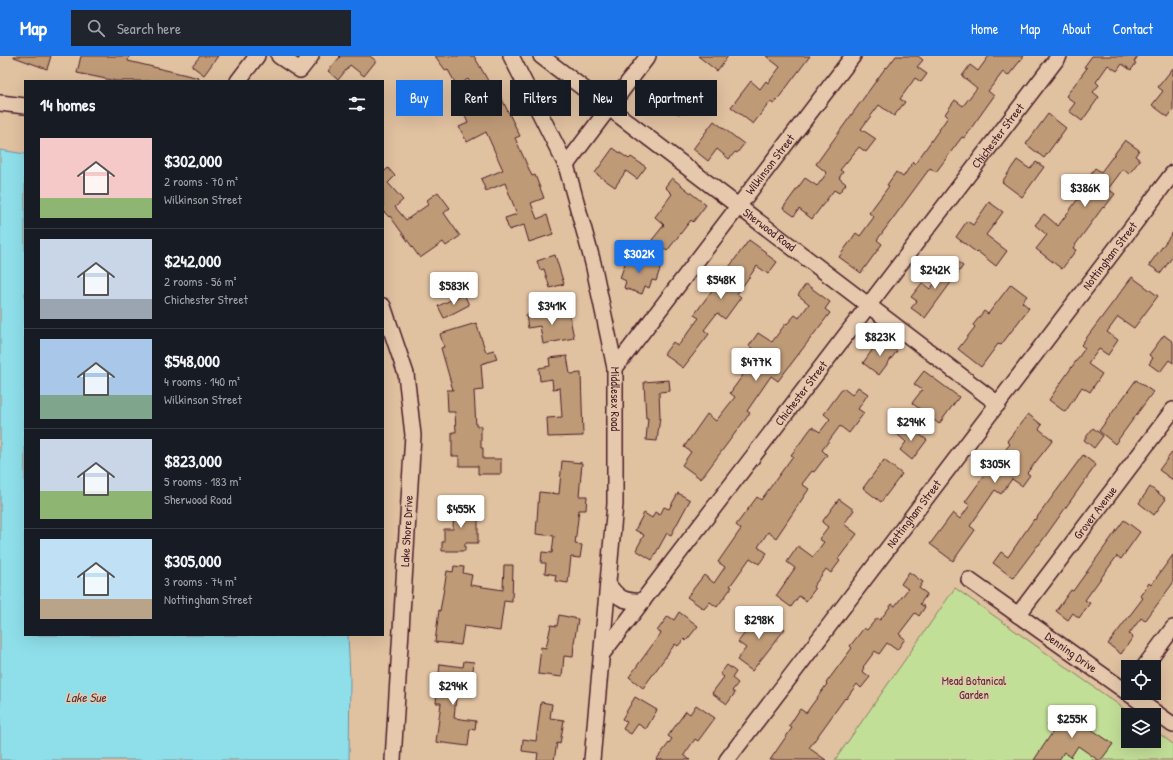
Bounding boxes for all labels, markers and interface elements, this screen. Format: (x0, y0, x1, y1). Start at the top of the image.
search box (71, 10, 351, 46)
text: Map (20, 15, 47, 41)
icon: search (85, 17, 107, 39)
text: Search here (117, 18, 181, 39)
text: Home (971, 19, 998, 38)
text: Map (1020, 19, 1040, 38)
text: About (1062, 19, 1091, 38)
text: Contact (1113, 19, 1153, 38)
chip: Buy (396, 80, 443, 116)
chip: Rent (451, 80, 502, 116)
chip: Filters (510, 80, 571, 116)
chip: New (579, 80, 627, 116)
chip: Apartment (635, 80, 717, 116)
text: 14 homes (40, 93, 95, 116)
icon: filters (346, 93, 368, 115)
street label: Chichester Street (967, 99, 1028, 172)
street label: Wilkinson Street (741, 130, 799, 198)
text: $302,000 (164, 149, 222, 172)
icon: home (72, 154, 120, 202)
text: 2 rooms · 70 m² (164, 172, 238, 190)
pin: $386K (1057, 174, 1113, 208)
text: $386K (1070, 178, 1100, 196)
text: Wilkinson Street (164, 190, 242, 208)
street label: Sherwood Road (740, 204, 800, 255)
street label: Nottingham Street (1078, 217, 1142, 293)
pin: $302K (611, 240, 667, 274)
text: $302K (623, 244, 655, 262)
text: $242,000 (164, 249, 221, 272)
icon: home (72, 255, 120, 303)
pin: $242K (907, 256, 963, 290)
text: $242K (920, 260, 950, 278)
pin: $548K (693, 266, 749, 300)
text: $548K (706, 270, 736, 288)
text: 2 rooms · 56 m² (164, 272, 237, 290)
pin: $583K (426, 272, 482, 306)
text: $583K (439, 276, 469, 294)
text: Chichester Street (164, 290, 248, 308)
pin: $341K (524, 292, 580, 326)
text: $341K (538, 296, 566, 314)
pin: $823K (852, 323, 908, 357)
text: $823K (865, 327, 895, 345)
pin: $477K (728, 348, 784, 382)
text: $548,000 (164, 349, 220, 372)
text: $477K (740, 352, 772, 370)
icon: home (72, 355, 120, 403)
street label: Chichester Street (770, 356, 832, 429)
street label: Middlesex Road (607, 367, 624, 432)
text: 4 rooms · 140 m² (164, 372, 240, 390)
text: Wilkinson Street (164, 390, 242, 408)
pin: $294K (883, 408, 939, 442)
text: $294K (896, 412, 926, 430)
text: $823,000 (164, 449, 222, 472)
pin: $305K (967, 450, 1023, 484)
text: $305K (980, 454, 1010, 472)
icon: home (72, 455, 120, 503)
text: 5 rooms · 183 m² (164, 472, 241, 490)
street label: Nottingham Street (882, 475, 946, 551)
street label: Grover Avenue (1069, 482, 1121, 543)
text: Sherwood Road (164, 490, 231, 508)
street label: Lake Shore Drive (396, 494, 417, 567)
pin: $455K (433, 495, 489, 529)
text: $455K (446, 499, 476, 517)
text: $305,000 (164, 549, 221, 572)
icon: home (72, 555, 120, 603)
text: 3 rooms · 74 m² (164, 572, 237, 590)
text: Nottingham Street (164, 590, 252, 608)
pin: $298K (731, 606, 787, 640)
text: $298K (744, 610, 774, 628)
street label: Denning Drive (1042, 628, 1101, 677)
map controls (1121, 660, 1161, 748)
button: locate (1121, 660, 1161, 700)
pin: $294K (425, 672, 481, 706)
park label: Mead Botanical Garden (942, 672, 1007, 703)
text: $294K (438, 676, 468, 694)
water label: Lake Sue (66, 688, 107, 706)
pin: $255K (1044, 705, 1100, 739)
button: layers (1121, 708, 1161, 748)
text: $255K (1057, 709, 1087, 727)

